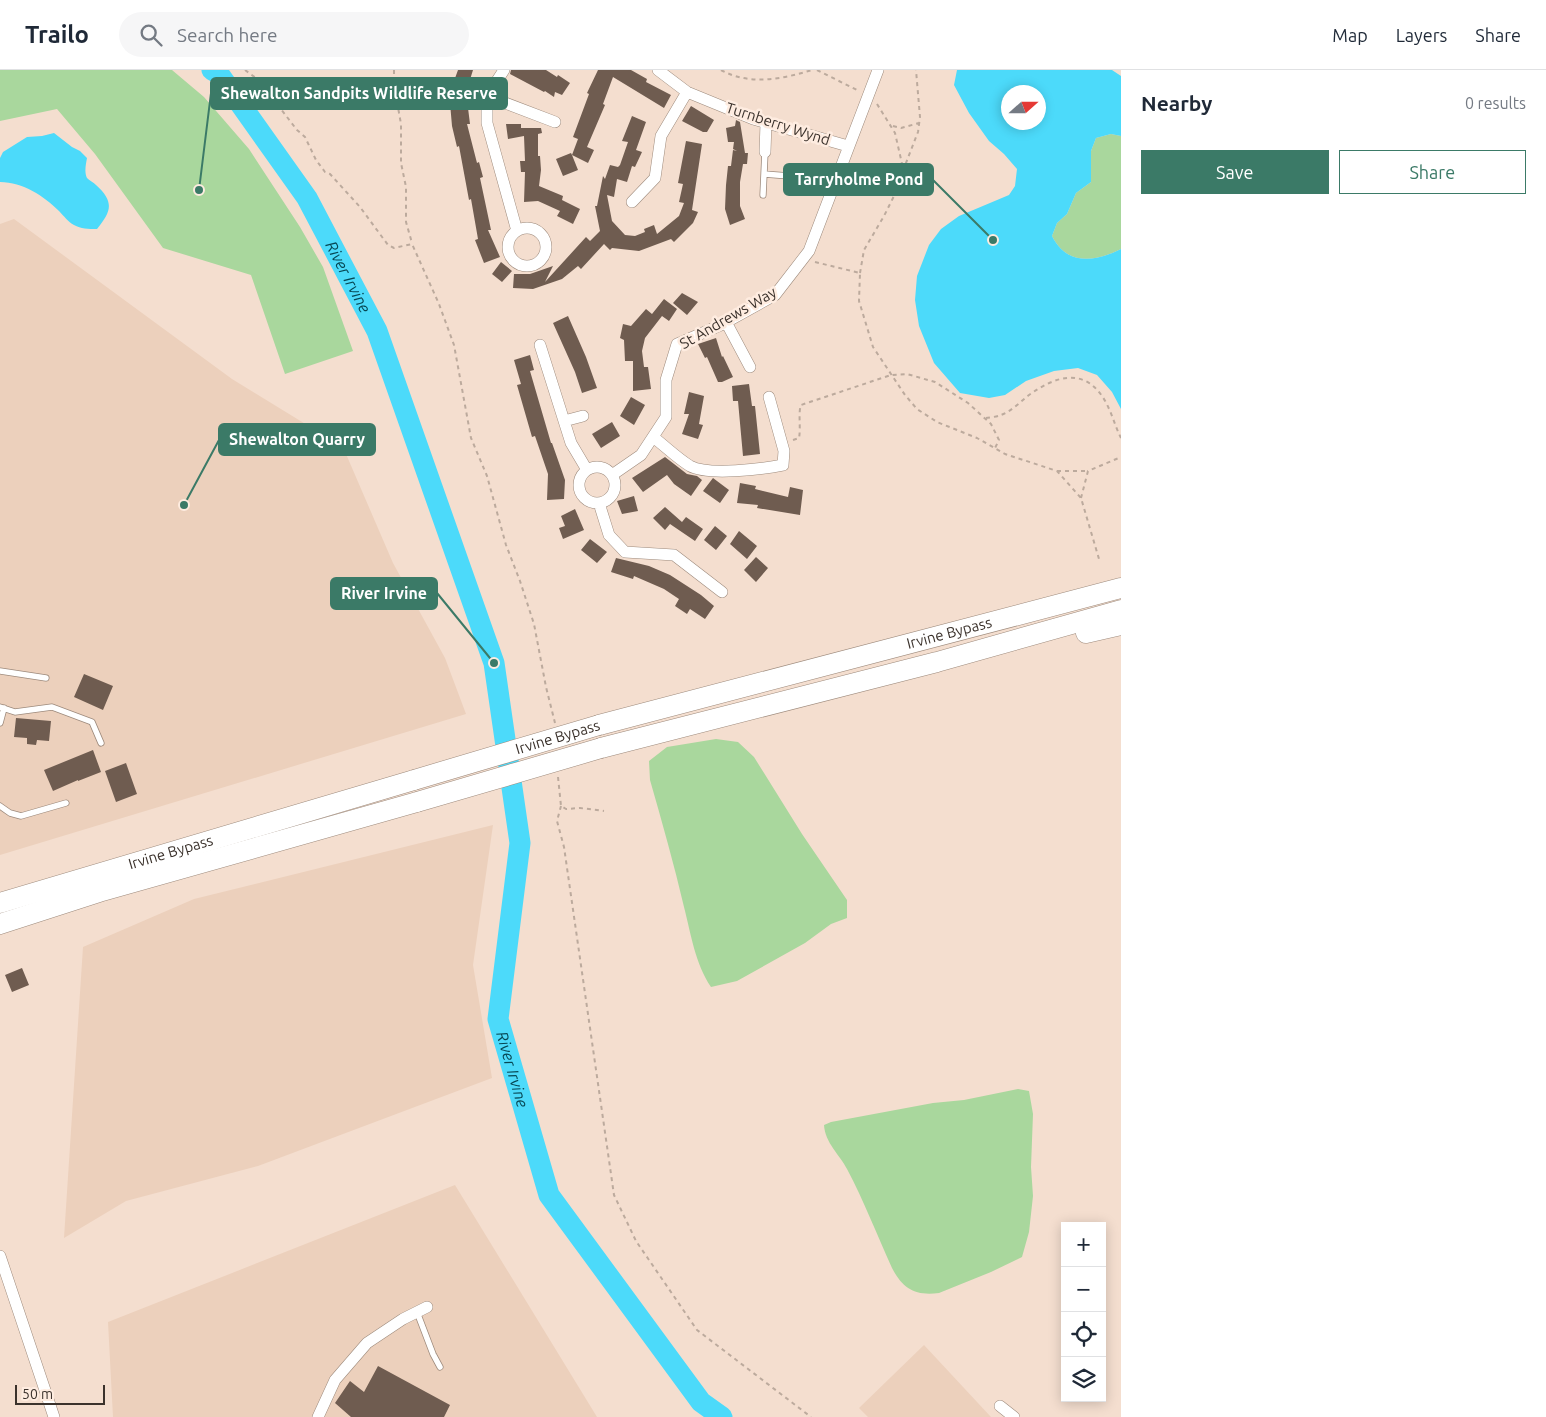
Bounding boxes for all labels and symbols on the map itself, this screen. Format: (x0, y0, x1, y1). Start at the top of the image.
callout: Shewalton Sandpits Wildlife Reserve (211, 78, 507, 109)
text: Shewalton Sandpits Wildlife Reserve (221, 84, 497, 102)
north arrow (1001, 85, 1046, 130)
street label: Turnberry Wynd (724, 99, 832, 148)
callout: Tarryholme Pond (784, 164, 933, 195)
text: Tarryholme Pond (795, 170, 923, 188)
water label: River Irvine (322, 238, 375, 315)
street label: St Andrews Way (677, 283, 779, 352)
callout: Shewalton Quarry (219, 424, 375, 455)
text: Shewalton Quarry (229, 430, 365, 448)
callout: River Irvine (331, 578, 437, 609)
text: River Irvine (341, 584, 427, 602)
street label: Irvine Bypass (905, 613, 993, 652)
street label: Irvine Bypass (513, 716, 602, 757)
street label: Irvine Bypass (126, 831, 215, 872)
water label: River Irvine (493, 1029, 532, 1109)
scale bar (15, 1382, 105, 1405)

